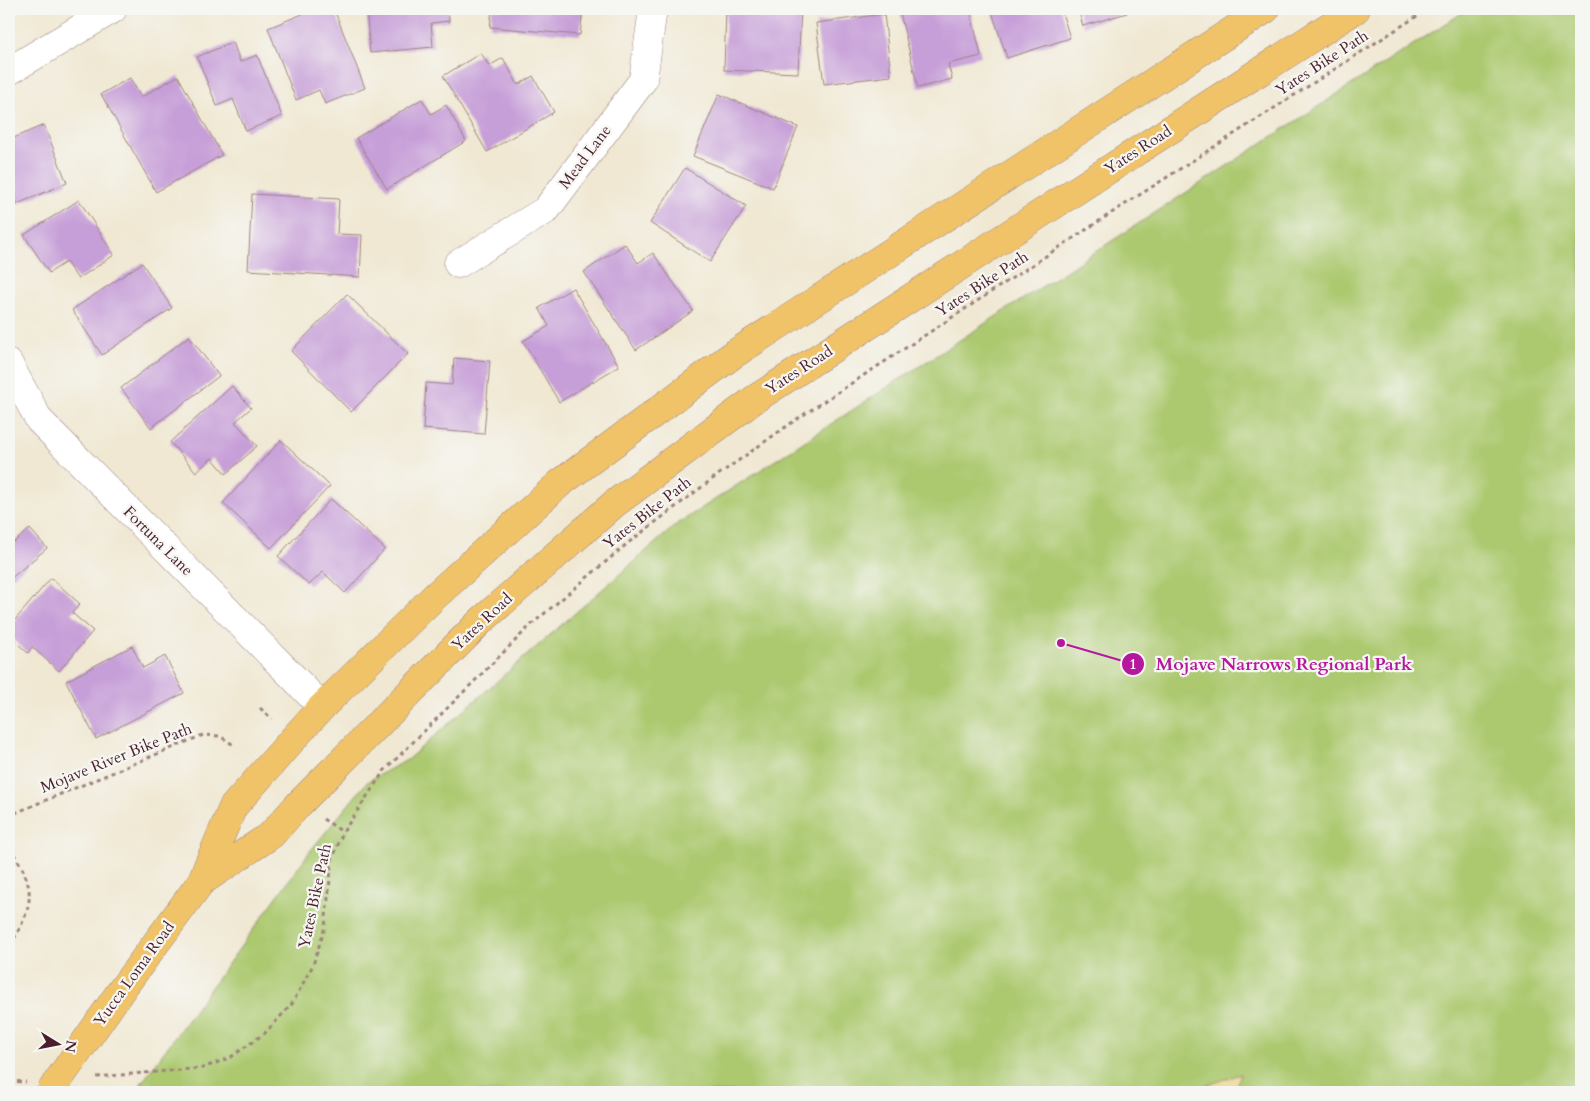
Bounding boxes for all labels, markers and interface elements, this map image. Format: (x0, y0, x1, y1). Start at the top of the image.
street label: Yates Bike Path (1271, 25, 1373, 101)
street label: Mead Lane (554, 120, 616, 194)
street label: Yates Road (1100, 120, 1176, 180)
street label: Yates Bike Path (931, 246, 1033, 322)
street label: Yates Road (761, 340, 837, 400)
street label: Yates Bike Path (598, 471, 696, 554)
street label: Fortuna Lane (118, 501, 198, 581)
street label: Yates Road (447, 588, 518, 656)
callout: Mojave Narrows Regional Park (1121, 647, 1422, 680)
text: Mojave Narrows Regional Park (1156, 652, 1413, 677)
text: 1 (1129, 654, 1137, 674)
street label: Mojave River Bike Path (37, 717, 195, 798)
street label: Yates Bike Path (293, 841, 337, 950)
street label: Yucca Loma Road (88, 917, 180, 1031)
north arrow (32, 1018, 82, 1068)
text: N (60, 1039, 81, 1054)

